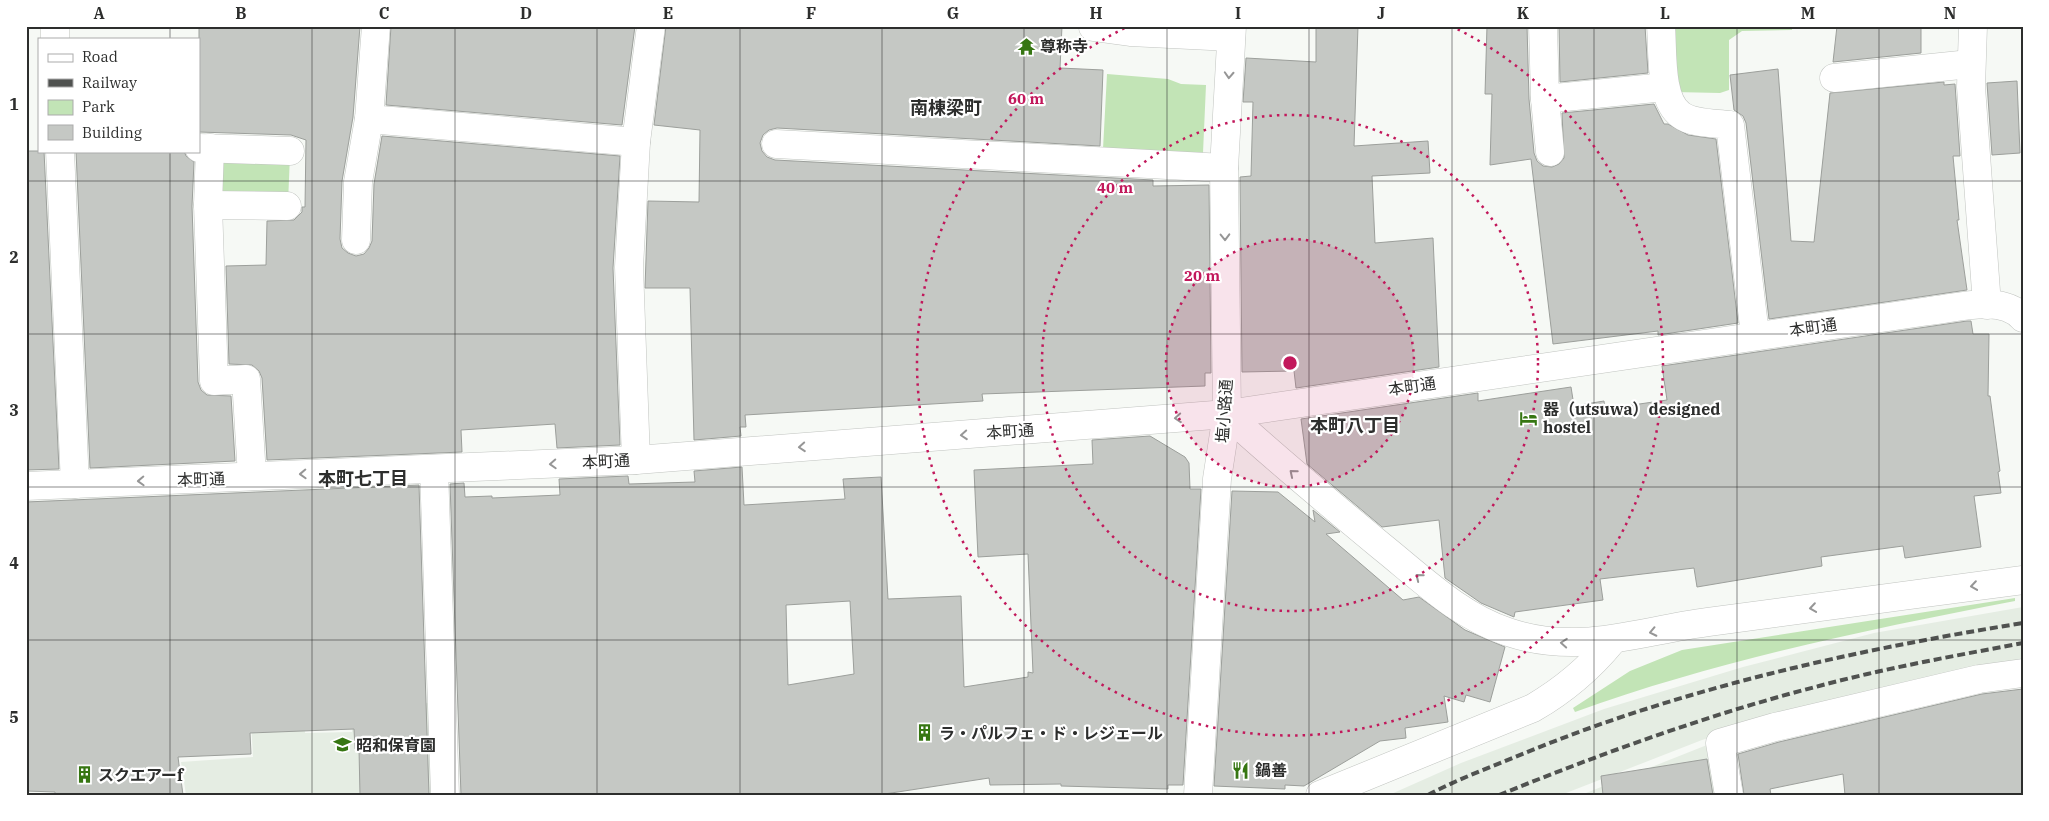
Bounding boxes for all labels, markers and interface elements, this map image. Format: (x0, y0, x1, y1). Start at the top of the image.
text: A (93, 3, 105, 23)
text: B (235, 3, 247, 23)
text: C (379, 3, 389, 23)
text: D (520, 3, 532, 23)
text: E (663, 3, 673, 23)
text: F (806, 3, 816, 23)
text: G (947, 3, 959, 23)
text: H (1090, 3, 1103, 23)
text: I (1235, 3, 1241, 23)
text: J (1377, 3, 1385, 23)
text: K (1517, 3, 1530, 23)
text: L (1660, 3, 1670, 23)
text: M (1801, 3, 1815, 23)
text: N (1944, 3, 1956, 23)
temple icon: 尊称寺 (1016, 36, 1036, 56)
place label: 尊称寺 (1040, 36, 1088, 56)
legend (38, 38, 200, 152)
text: Road (82, 47, 118, 66)
one-way arrow (1224, 71, 1235, 79)
text: Railway (82, 73, 137, 92)
text: 60 m (1008, 89, 1044, 108)
text: 1 (9, 94, 19, 114)
district label: 南棟梁町 (910, 96, 982, 119)
text: Park (82, 97, 115, 116)
text: Building (82, 123, 142, 142)
text: 40 m (1097, 178, 1133, 197)
one-way arrow (1219, 233, 1230, 241)
text: 2 (9, 247, 19, 267)
text: 20 m (1184, 266, 1220, 285)
street label: 本町通 (1788, 314, 1838, 340)
centre of rings (1281, 354, 1299, 372)
street label: 本町通 (1387, 373, 1437, 399)
street label: 塩小路通 (1212, 378, 1236, 444)
place label: 器（utsuwa）designed hostel (1543, 399, 1720, 437)
text: 3 (9, 400, 19, 420)
hotel icon: 器（utsuwa）designed hostel (1519, 408, 1539, 428)
one-way arrow (1174, 412, 1182, 423)
district label: 本町八丁目 (1310, 414, 1400, 437)
street label: 本町通 (985, 419, 1035, 443)
one-way arrow (960, 429, 968, 440)
one-way arrow (798, 441, 806, 452)
street label: 本町通 (582, 450, 630, 472)
one-way arrow (548, 458, 556, 469)
district label: 本町七丁目 (318, 467, 408, 490)
street label: 本町通 (177, 468, 225, 490)
one-way arrow (299, 469, 307, 480)
one-way arrow (1290, 470, 1299, 479)
one-way arrow (136, 476, 144, 487)
text: 4 (9, 553, 19, 573)
one-way arrow (1416, 574, 1425, 582)
one-way arrow (1970, 580, 1978, 591)
one-way arrow (1809, 602, 1818, 612)
one-way arrow (1648, 626, 1657, 637)
one-way arrow (1559, 637, 1567, 648)
text: 5 (9, 707, 19, 727)
building icon: ラ・パルフェ・ド・レジェール (915, 723, 935, 743)
place label: ラ・パルフェ・ド・レジェール (939, 723, 1163, 743)
school or university icon: 昭和保育園 (332, 735, 352, 755)
place label: 昭和保育園 (356, 735, 436, 755)
restaurant icon: 鍋善 (1231, 760, 1251, 780)
place label: 鍋善 (1255, 760, 1287, 780)
building icon: スクエアーf (74, 765, 94, 785)
place label: スクエアーf (98, 765, 185, 785)

